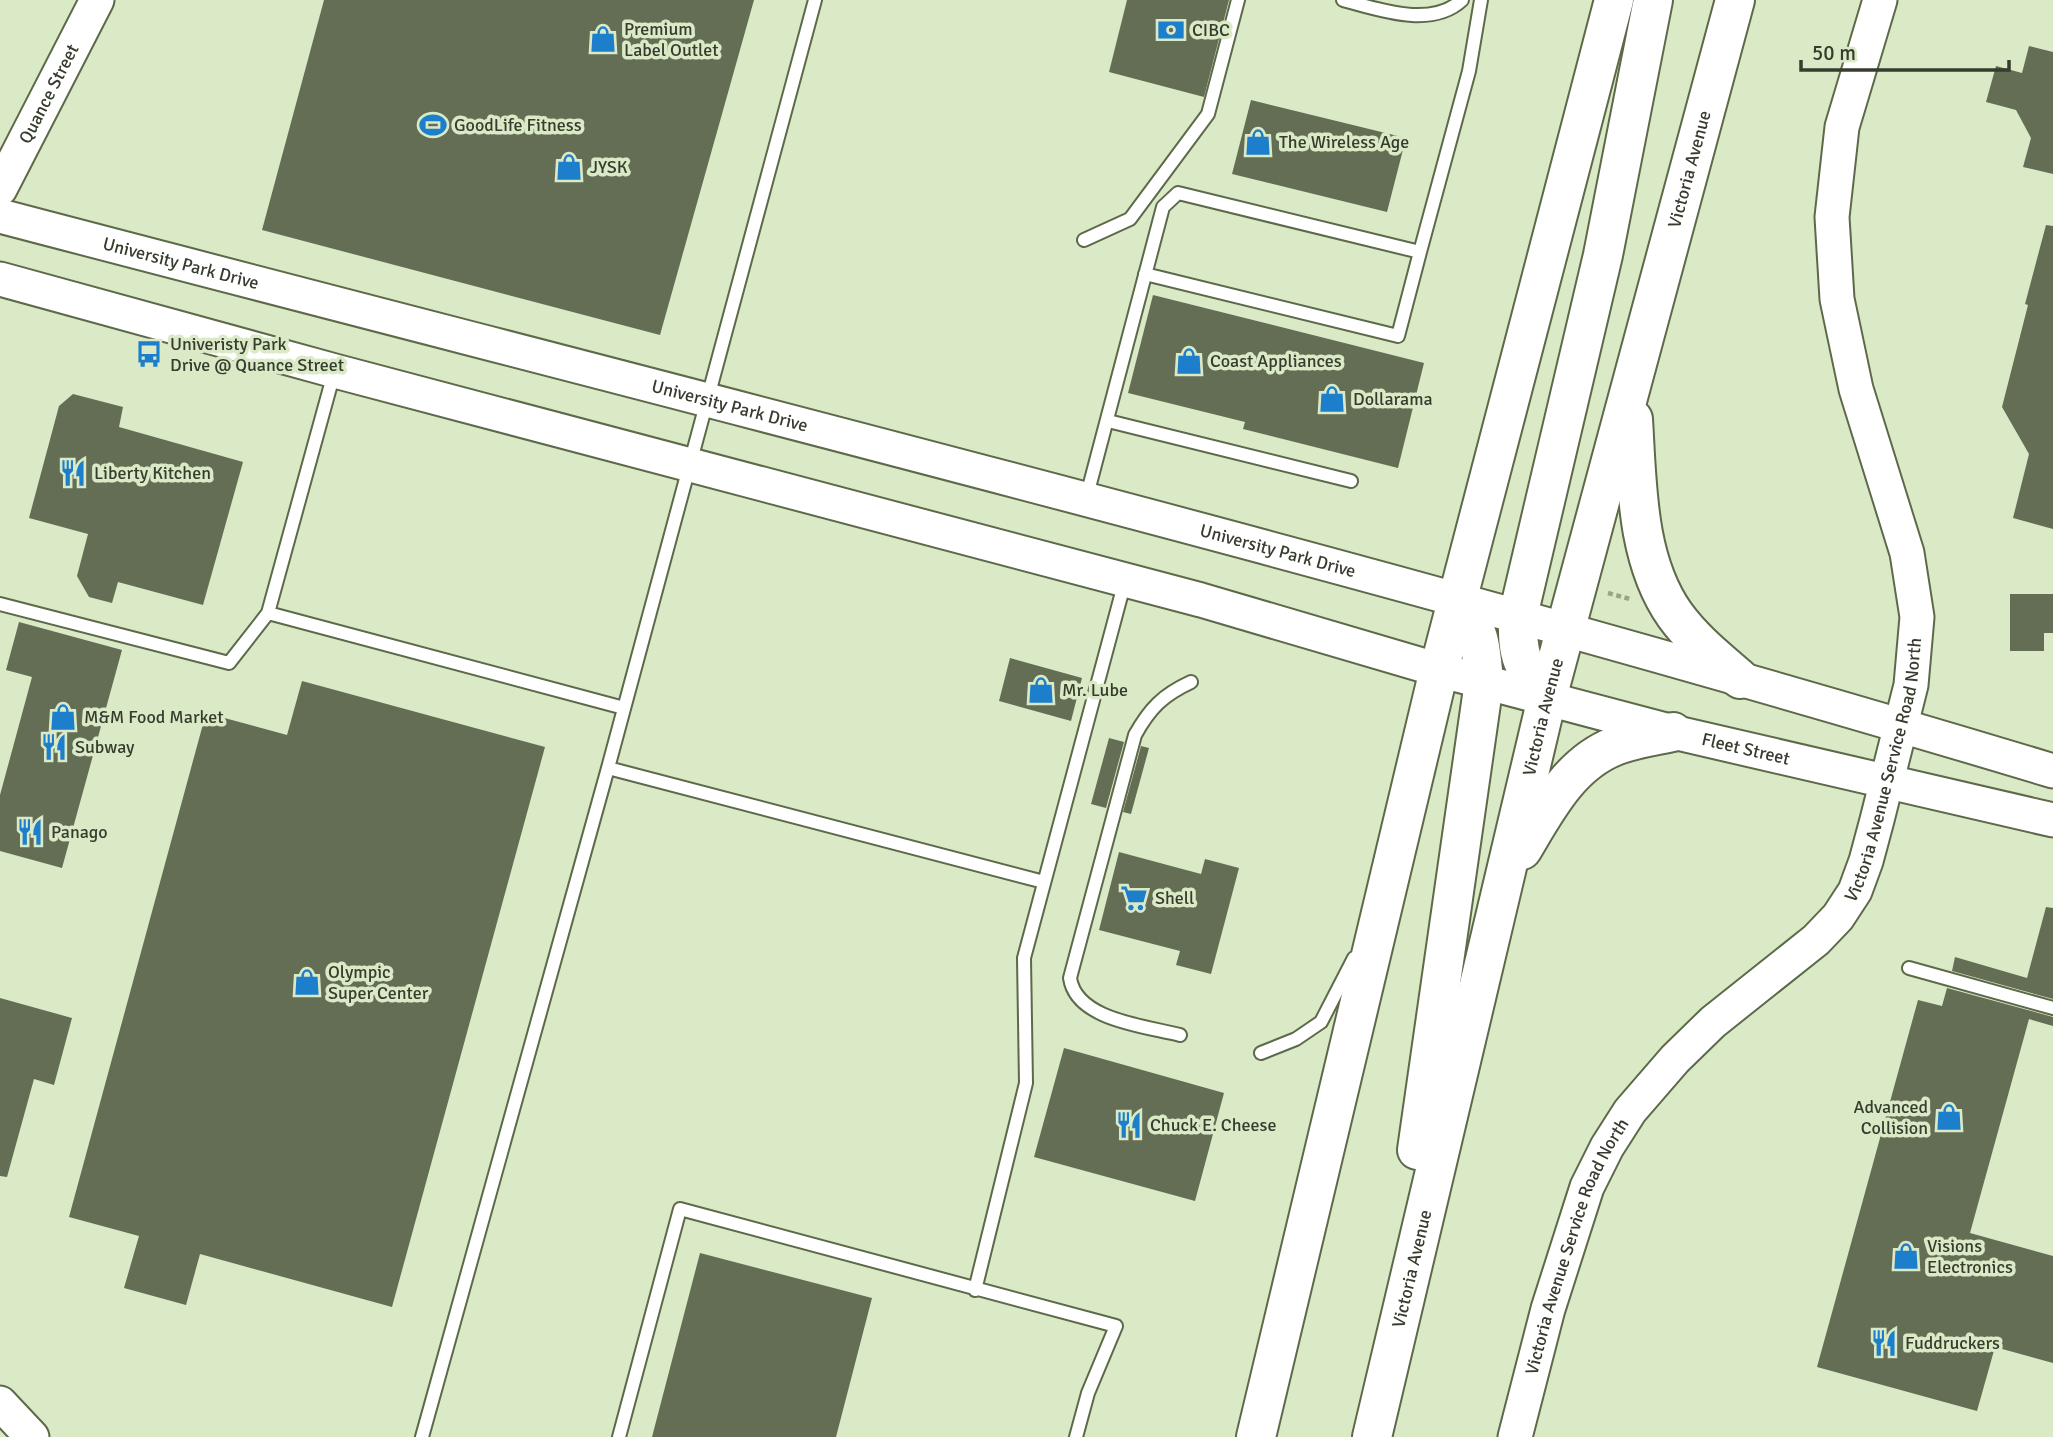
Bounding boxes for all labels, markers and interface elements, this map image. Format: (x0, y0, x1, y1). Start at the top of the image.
bank icon: CIBC (1156, 15, 1186, 45)
place label: Premium Label Outlet (624, 18, 719, 61)
place label: CIBC (1192, 19, 1230, 41)
shop icon: Premium Label Outlet (588, 24, 618, 54)
scale bar (1801, 28, 2009, 72)
street label: Quance Street (14, 40, 84, 147)
text: 50 m (1812, 40, 1856, 66)
street label: Victoria Avenue (1663, 108, 1716, 230)
sports icon: GoodLife Fitness (418, 110, 448, 140)
place label: GoodLife Fitness (454, 114, 582, 136)
shop icon: The Wireless Age (1243, 127, 1273, 157)
place label: The Wireless Age (1279, 131, 1409, 153)
shop icon: JYSK (554, 152, 584, 182)
place label: JYSK (590, 156, 628, 178)
street label: University Park Drive (100, 232, 261, 294)
place label: Univeristy Park Drive @ Quance Street (170, 333, 344, 376)
bus stop icon: Univeristy Park Drive @ Quance Street (134, 339, 164, 369)
shop icon: Coast Appliances (1174, 346, 1204, 376)
place label: Coast Appliances (1210, 350, 1342, 372)
street label: University Park Drive (649, 375, 810, 437)
shop icon: Dollarama (1317, 384, 1347, 414)
place label: Dollarama (1353, 388, 1433, 410)
restaurant icon: Liberty Kitchen (58, 458, 88, 488)
place label: Liberty Kitchen (94, 462, 211, 484)
street label: University Park Drive (1198, 519, 1358, 582)
street label: Victoria Avenue Service Road North (1840, 637, 1926, 906)
street label: Victoria Avenue (1518, 656, 1568, 778)
shop icon: Mr. Lube (1026, 675, 1056, 705)
place label: Mr. Lube (1062, 679, 1128, 701)
shop icon: M&M Food Market (48, 702, 78, 732)
place label: M&M Food Market (84, 706, 224, 728)
street label: Fleet Street (1700, 728, 1792, 770)
restaurant icon: Subway (39, 732, 69, 762)
place label: Subway (75, 736, 135, 758)
restaurant icon: Panago (15, 817, 45, 847)
place label: Panago (51, 821, 108, 843)
supermarket icon: Shell (1119, 883, 1149, 913)
place label: Shell (1155, 887, 1194, 909)
place label: Olympic Super Center (328, 961, 429, 1004)
shop icon: Olympic Super Center (292, 967, 322, 997)
place label: Advanced Collision (1854, 1096, 1928, 1139)
shop icon: Advanced Collision (1934, 1102, 1964, 1132)
restaurant icon: Chuck E. Cheese (1114, 1110, 1144, 1140)
place label: Chuck E. Cheese (1150, 1114, 1276, 1136)
street label: Victoria Avenue Service Road North (1521, 1114, 1634, 1377)
street label: Victoria Avenue (1387, 1207, 1436, 1330)
place label: Visions Electronics (1927, 1235, 2013, 1278)
shop icon: Visions Electronics (1891, 1241, 1921, 1271)
restaurant icon: Fuddruckers (1869, 1328, 1899, 1358)
place label: Fuddruckers (1905, 1332, 2000, 1354)

